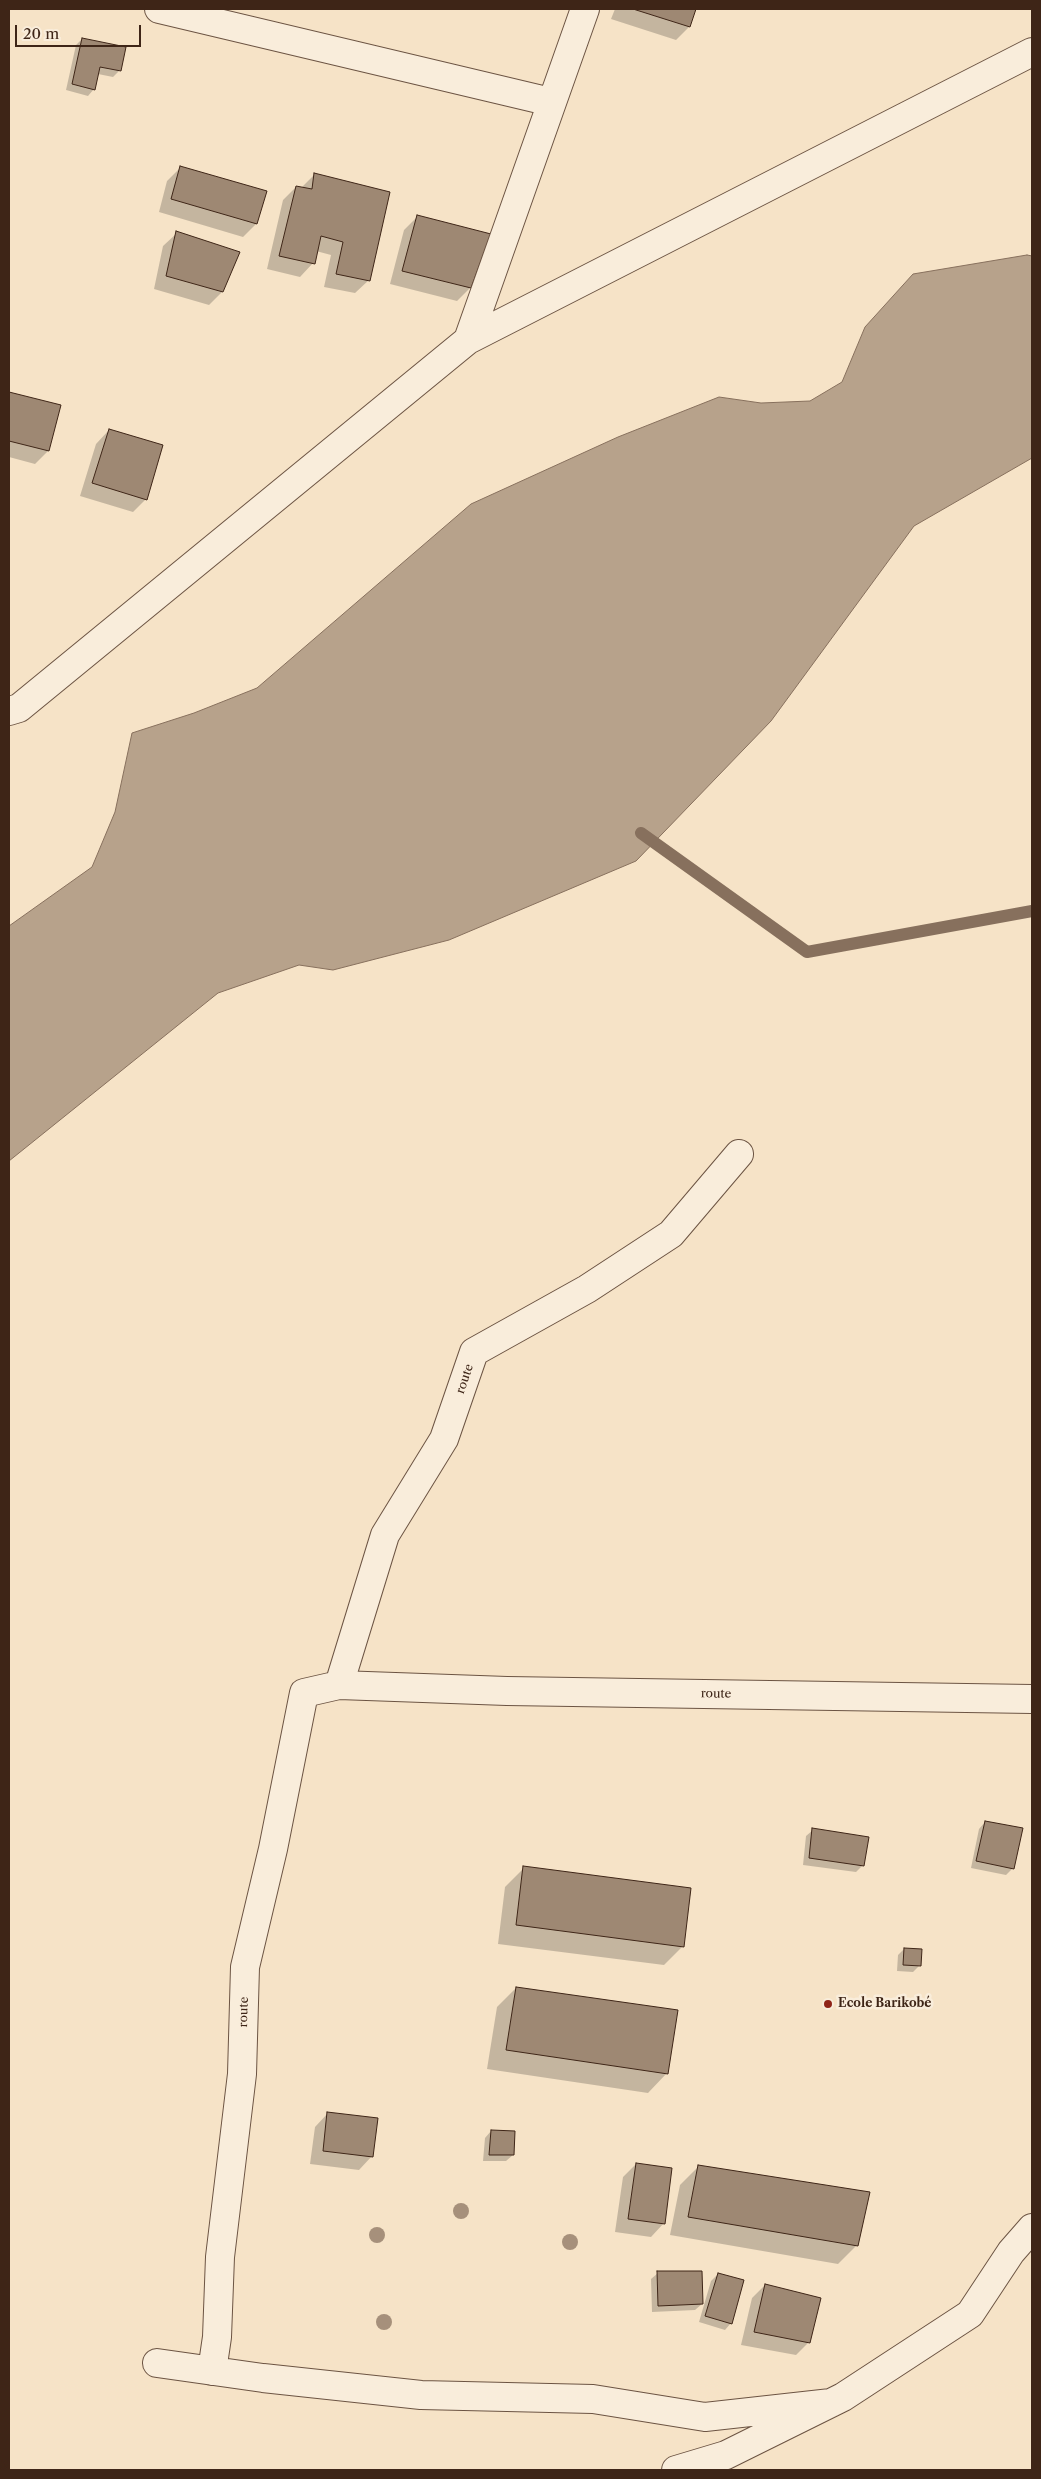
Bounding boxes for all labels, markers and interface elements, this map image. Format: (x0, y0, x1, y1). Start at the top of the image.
scale bar (18, 15, 144, 47)
text: 20 m (23, 24, 59, 43)
street label: route (453, 1362, 477, 1396)
street label: route (701, 1687, 731, 1701)
street label: route (236, 1996, 252, 2028)
place label: Ecole Barikobé (838, 1997, 932, 2011)
marker: Ecole Barikobé (822, 1998, 834, 2010)

